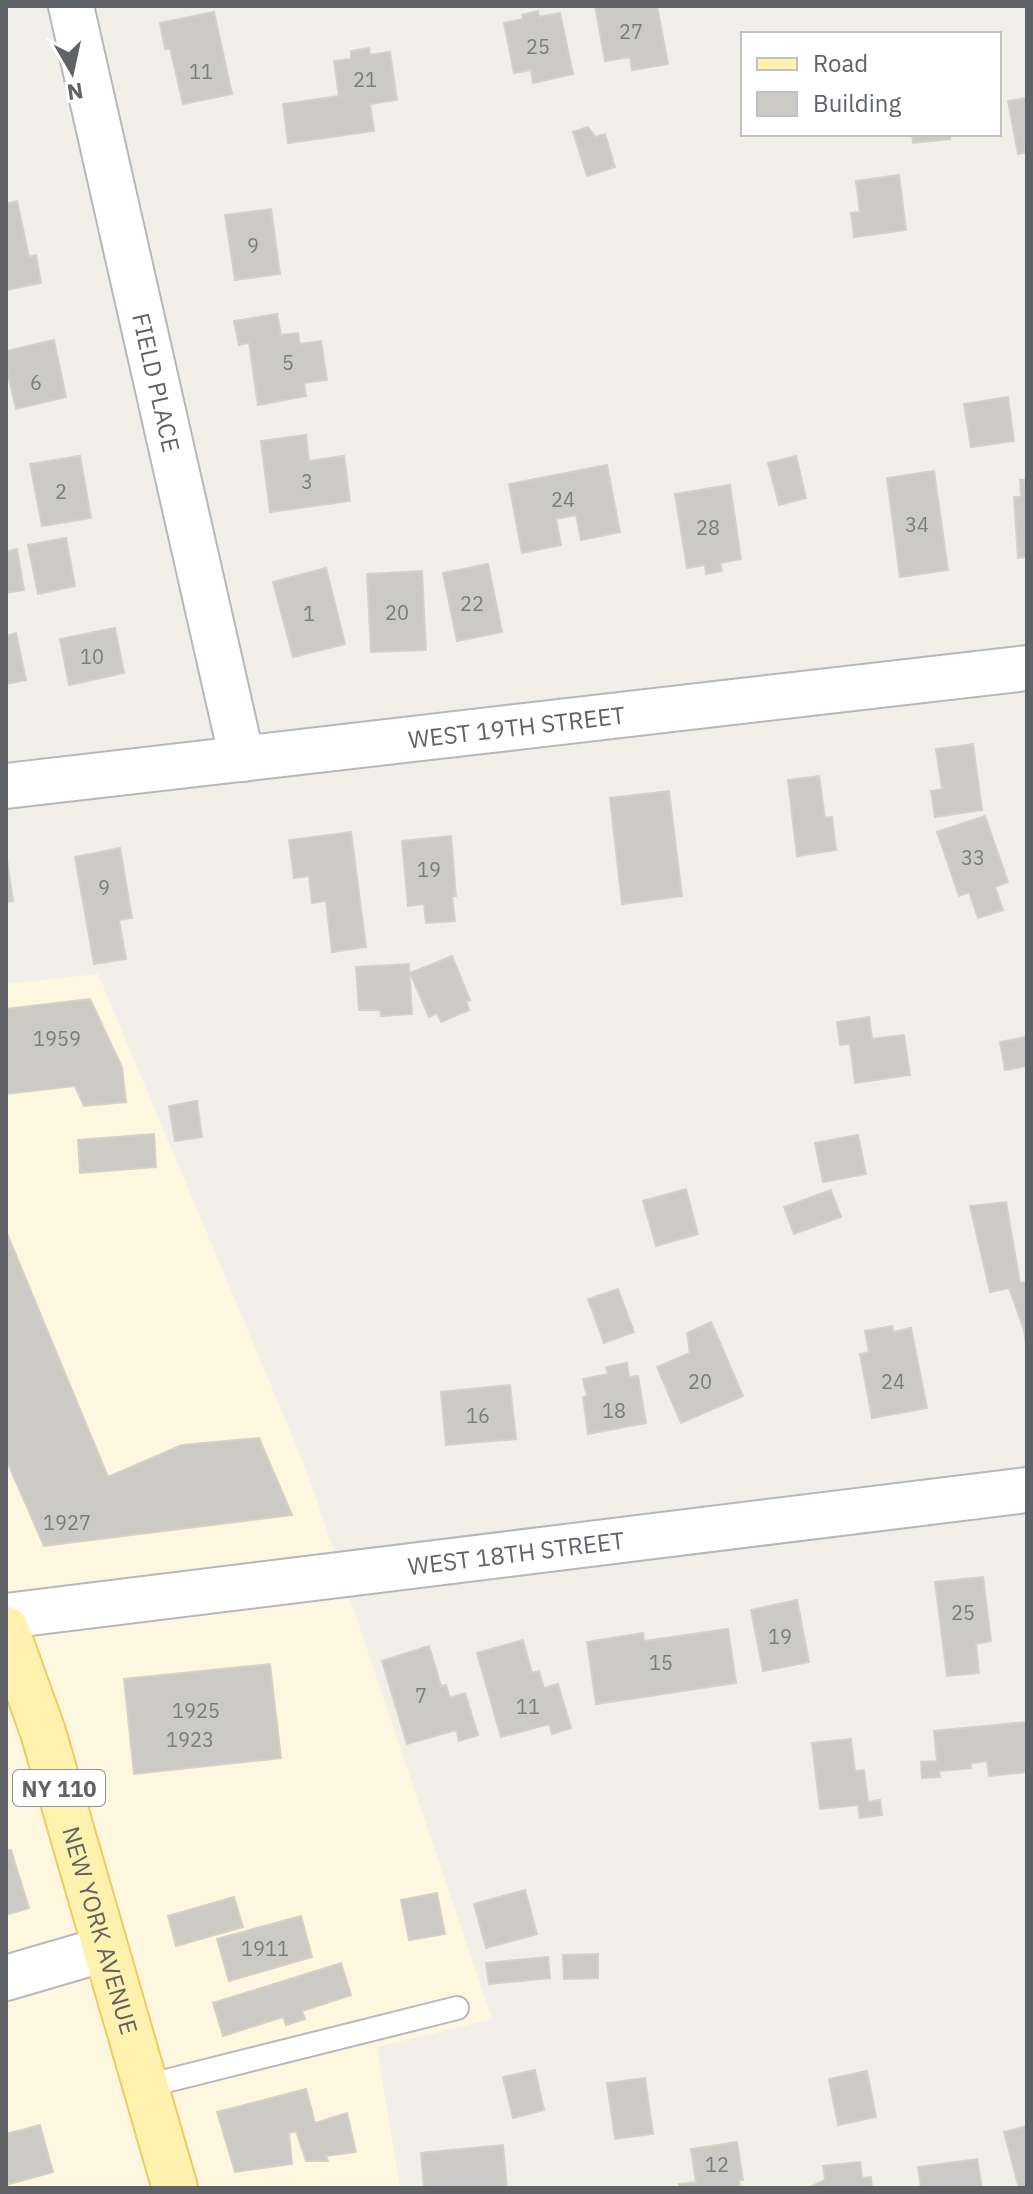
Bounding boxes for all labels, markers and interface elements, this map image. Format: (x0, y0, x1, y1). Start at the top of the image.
house number: 27 (619, 18, 643, 45)
north arrow (32, 32, 112, 112)
legend (741, 32, 1001, 136)
house number: 25 (526, 33, 550, 60)
text: Road (813, 47, 868, 79)
house number: 11 (189, 58, 213, 85)
house number: 21 (353, 66, 377, 93)
text: N (65, 77, 85, 108)
text: Building (813, 87, 901, 119)
house number: 9 (247, 232, 259, 259)
street label: FIELD PLACE (125, 310, 188, 455)
house number: 5 (282, 349, 294, 376)
house number: 6 (30, 369, 42, 396)
house number: 3 (301, 468, 313, 495)
house number: 2 (55, 478, 67, 505)
house number: 24 (551, 486, 575, 513)
house number: 34 (905, 511, 929, 538)
house number: 28 (696, 514, 720, 541)
house number: 22 (460, 590, 484, 617)
house number: 20 (385, 599, 409, 626)
house number: 1 (303, 600, 315, 627)
house number: 10 (80, 643, 104, 670)
street label: WEST 19TH STREET (406, 699, 627, 755)
house number: 33 (961, 844, 985, 871)
house number: 19 (417, 856, 441, 883)
house number: 9 (98, 874, 110, 901)
house number: 1959 (33, 1025, 81, 1052)
house number: 20 (688, 1368, 712, 1395)
house number: 24 (881, 1368, 905, 1395)
house number: 18 (602, 1397, 626, 1424)
house number: 16 (466, 1402, 490, 1429)
house number: 1927 (43, 1509, 91, 1536)
street label: WEST 18TH STREET (406, 1524, 627, 1582)
house number: 25 (951, 1599, 975, 1626)
house number: 19 (768, 1623, 792, 1650)
house number: 15 (649, 1649, 673, 1676)
house number: 7 (415, 1682, 427, 1709)
house number: 11 (516, 1693, 540, 1720)
house number: 1925 (172, 1697, 220, 1724)
house number: 1923 (166, 1726, 214, 1753)
road number: NY 110 (13, 1770, 105, 1806)
street label: NEW YORK AVENUE (55, 1823, 146, 2038)
house number: 1911 (241, 1935, 289, 1962)
house number: 12 (705, 2151, 729, 2178)

